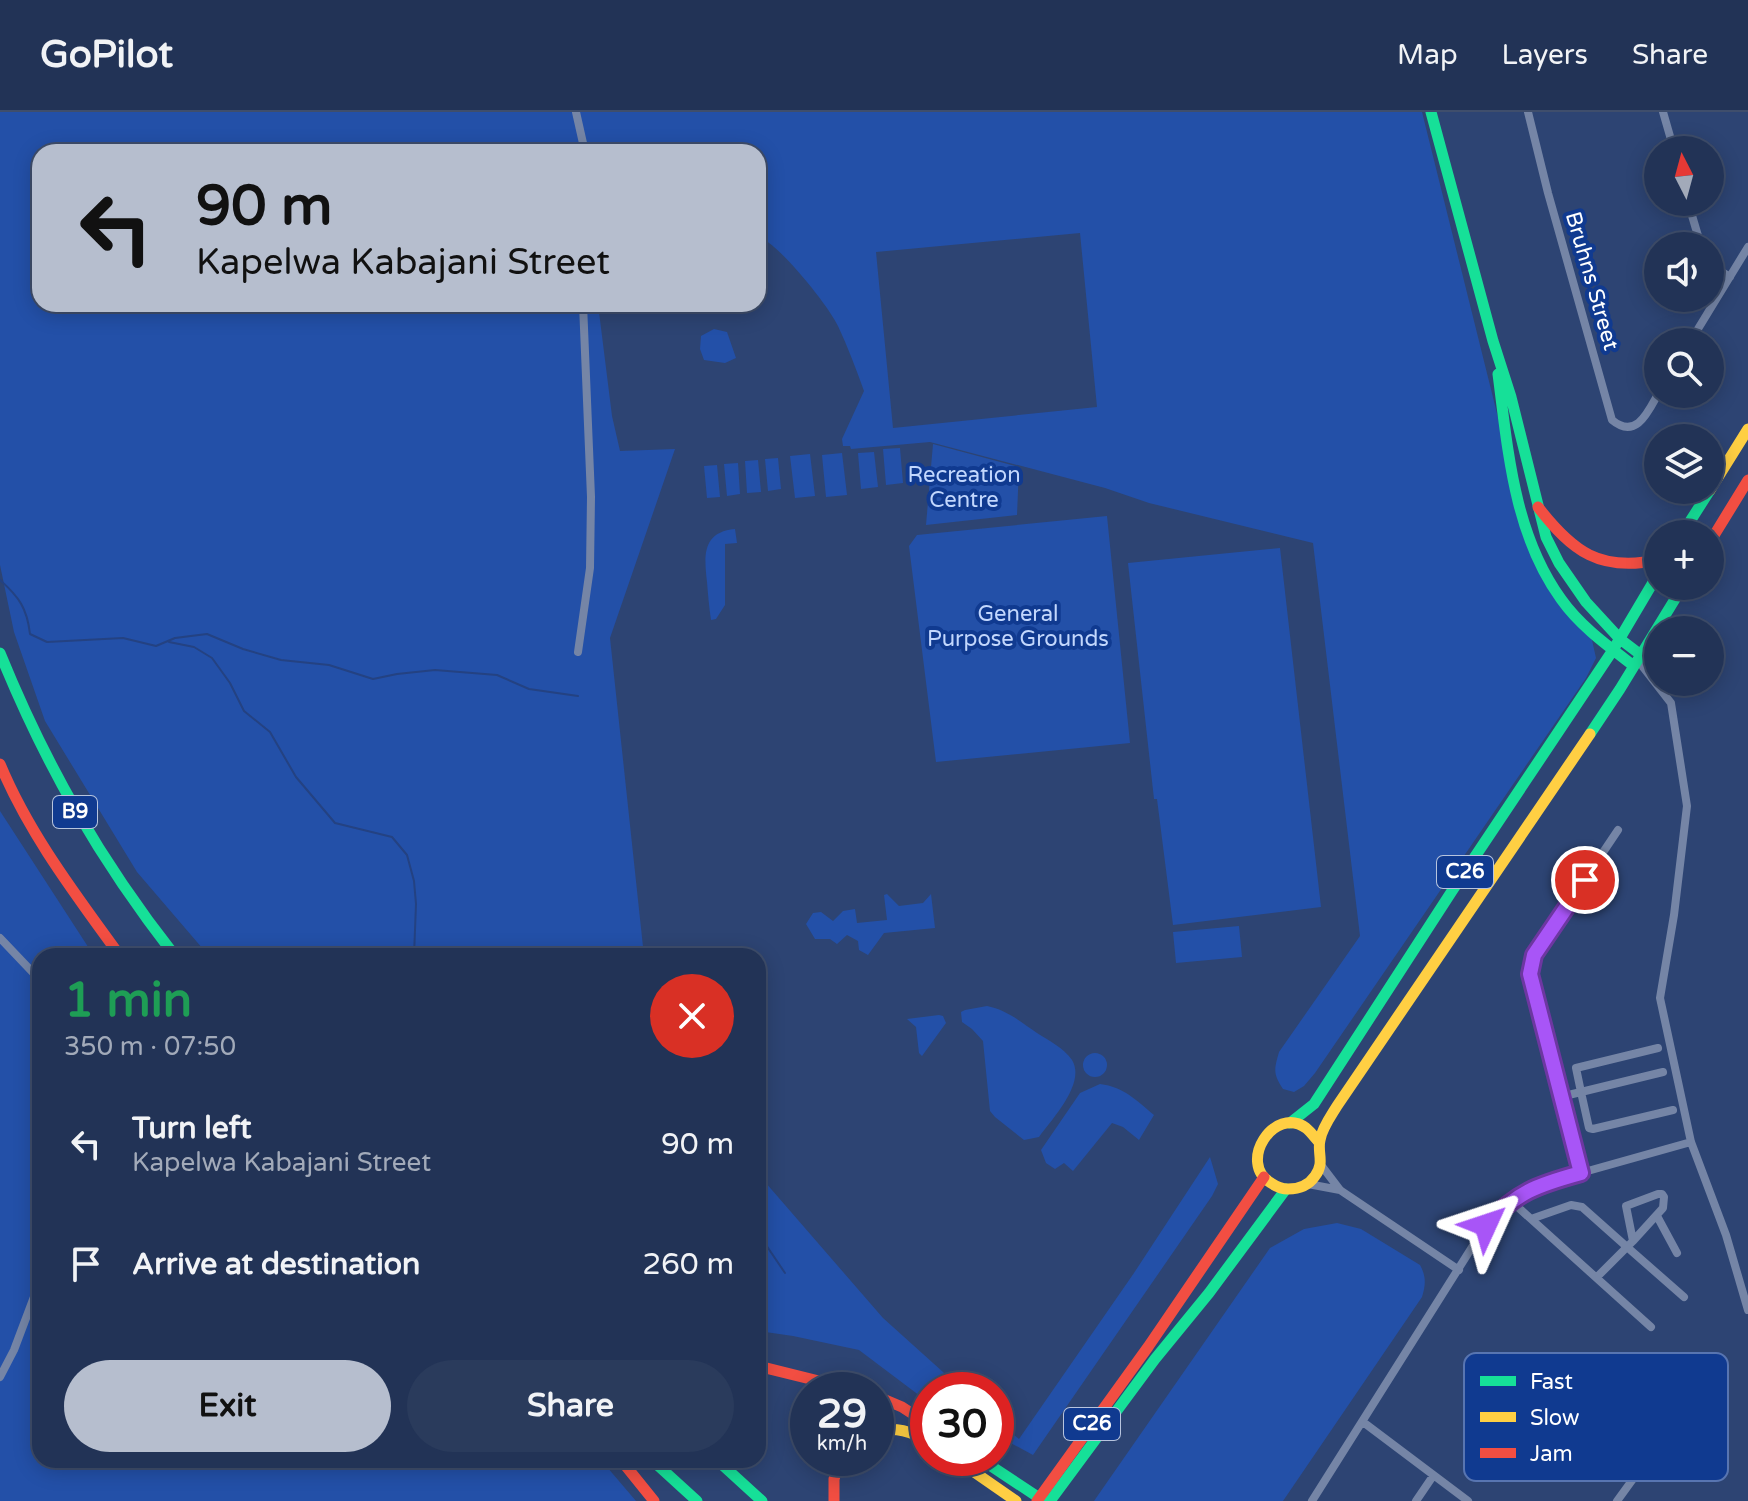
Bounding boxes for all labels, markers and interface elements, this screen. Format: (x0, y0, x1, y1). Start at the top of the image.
text: GoPilot (40, 32, 173, 78)
text: Map (1397, 38, 1458, 72)
text: Layers (1502, 38, 1588, 72)
text: Share (1632, 38, 1708, 72)
north arrow (1644, 136, 1724, 216)
map controls (1644, 136, 1724, 696)
text: 90 m (196, 173, 332, 240)
icon: left (64, 176, 168, 280)
street label: Bruhns Street (1560, 209, 1624, 353)
button: sound (1644, 232, 1724, 312)
text: Kapelwa Kabajani Street (196, 241, 610, 284)
button: search (1644, 328, 1724, 408)
button: layers (1644, 424, 1724, 504)
park label: Recreation Centre (907, 462, 1021, 513)
button: + (1644, 520, 1724, 600)
park label: General Purpose Grounds (927, 601, 1109, 652)
button: − (1644, 616, 1724, 696)
road number: B9 (53, 796, 97, 828)
pin (1551, 846, 1619, 914)
road number: C26 (1437, 856, 1493, 888)
icon: arrive (1563, 858, 1607, 902)
text: 1 min (64, 972, 192, 1030)
button: close (650, 974, 734, 1058)
text: 350 m · 07:50 (64, 1031, 236, 1062)
text: Turn left (132, 1110, 251, 1147)
icon: left (64, 1122, 108, 1166)
text: 90 m (661, 1126, 734, 1163)
text: Kapelwa Kabajani Street (132, 1147, 431, 1178)
position arrow (1444, 1183, 1528, 1267)
icon: arrive (64, 1242, 108, 1286)
text: Arrive at destination (132, 1246, 420, 1283)
text: 260 m (642, 1246, 734, 1283)
legend (1464, 1353, 1728, 1481)
button: Exit (64, 1360, 391, 1452)
button: Share (407, 1360, 734, 1452)
text: Fast (1530, 1369, 1573, 1395)
speed limit sign: 30 (910, 1372, 1014, 1476)
text: 29 (817, 1390, 867, 1438)
text: Slow (1530, 1405, 1580, 1431)
road number: C26 (1064, 1408, 1120, 1440)
text: km/h (817, 1432, 867, 1456)
text: Jam (1530, 1441, 1573, 1467)

